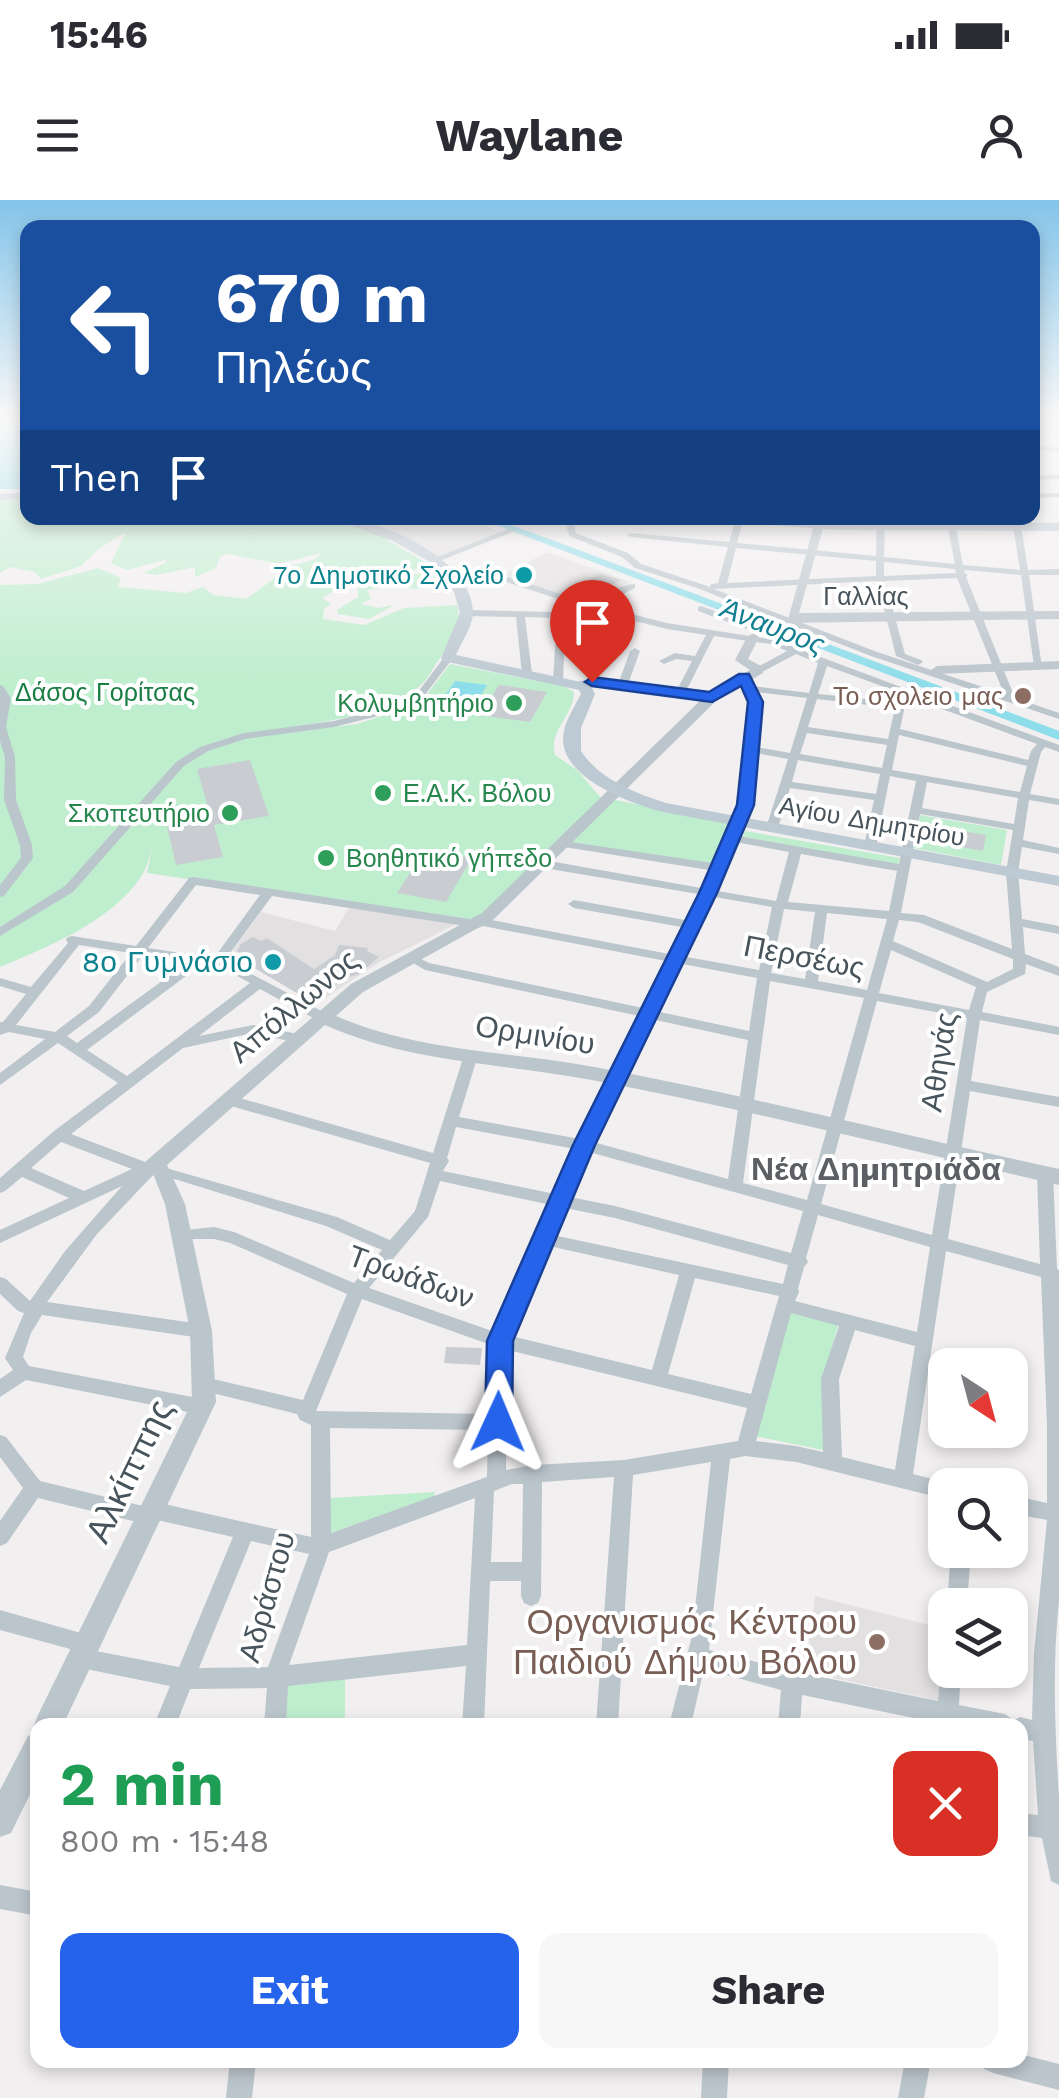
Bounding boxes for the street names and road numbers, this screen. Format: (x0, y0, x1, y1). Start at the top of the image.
street label: Γαλλίας (823, 582, 909, 611)
street label: Αγίου Δημητρίου (777, 791, 967, 852)
street label: Περσέως (741, 928, 867, 985)
street label: Απόλλωνος (222, 942, 365, 1070)
street label: Ορμινίου (473, 1008, 597, 1061)
street label: Αθηνάς (913, 1010, 964, 1114)
street label: Τρωάδων (344, 1238, 479, 1315)
street label: Αλκίππης (76, 1393, 182, 1549)
street label: Αδράστου (231, 1528, 302, 1666)

